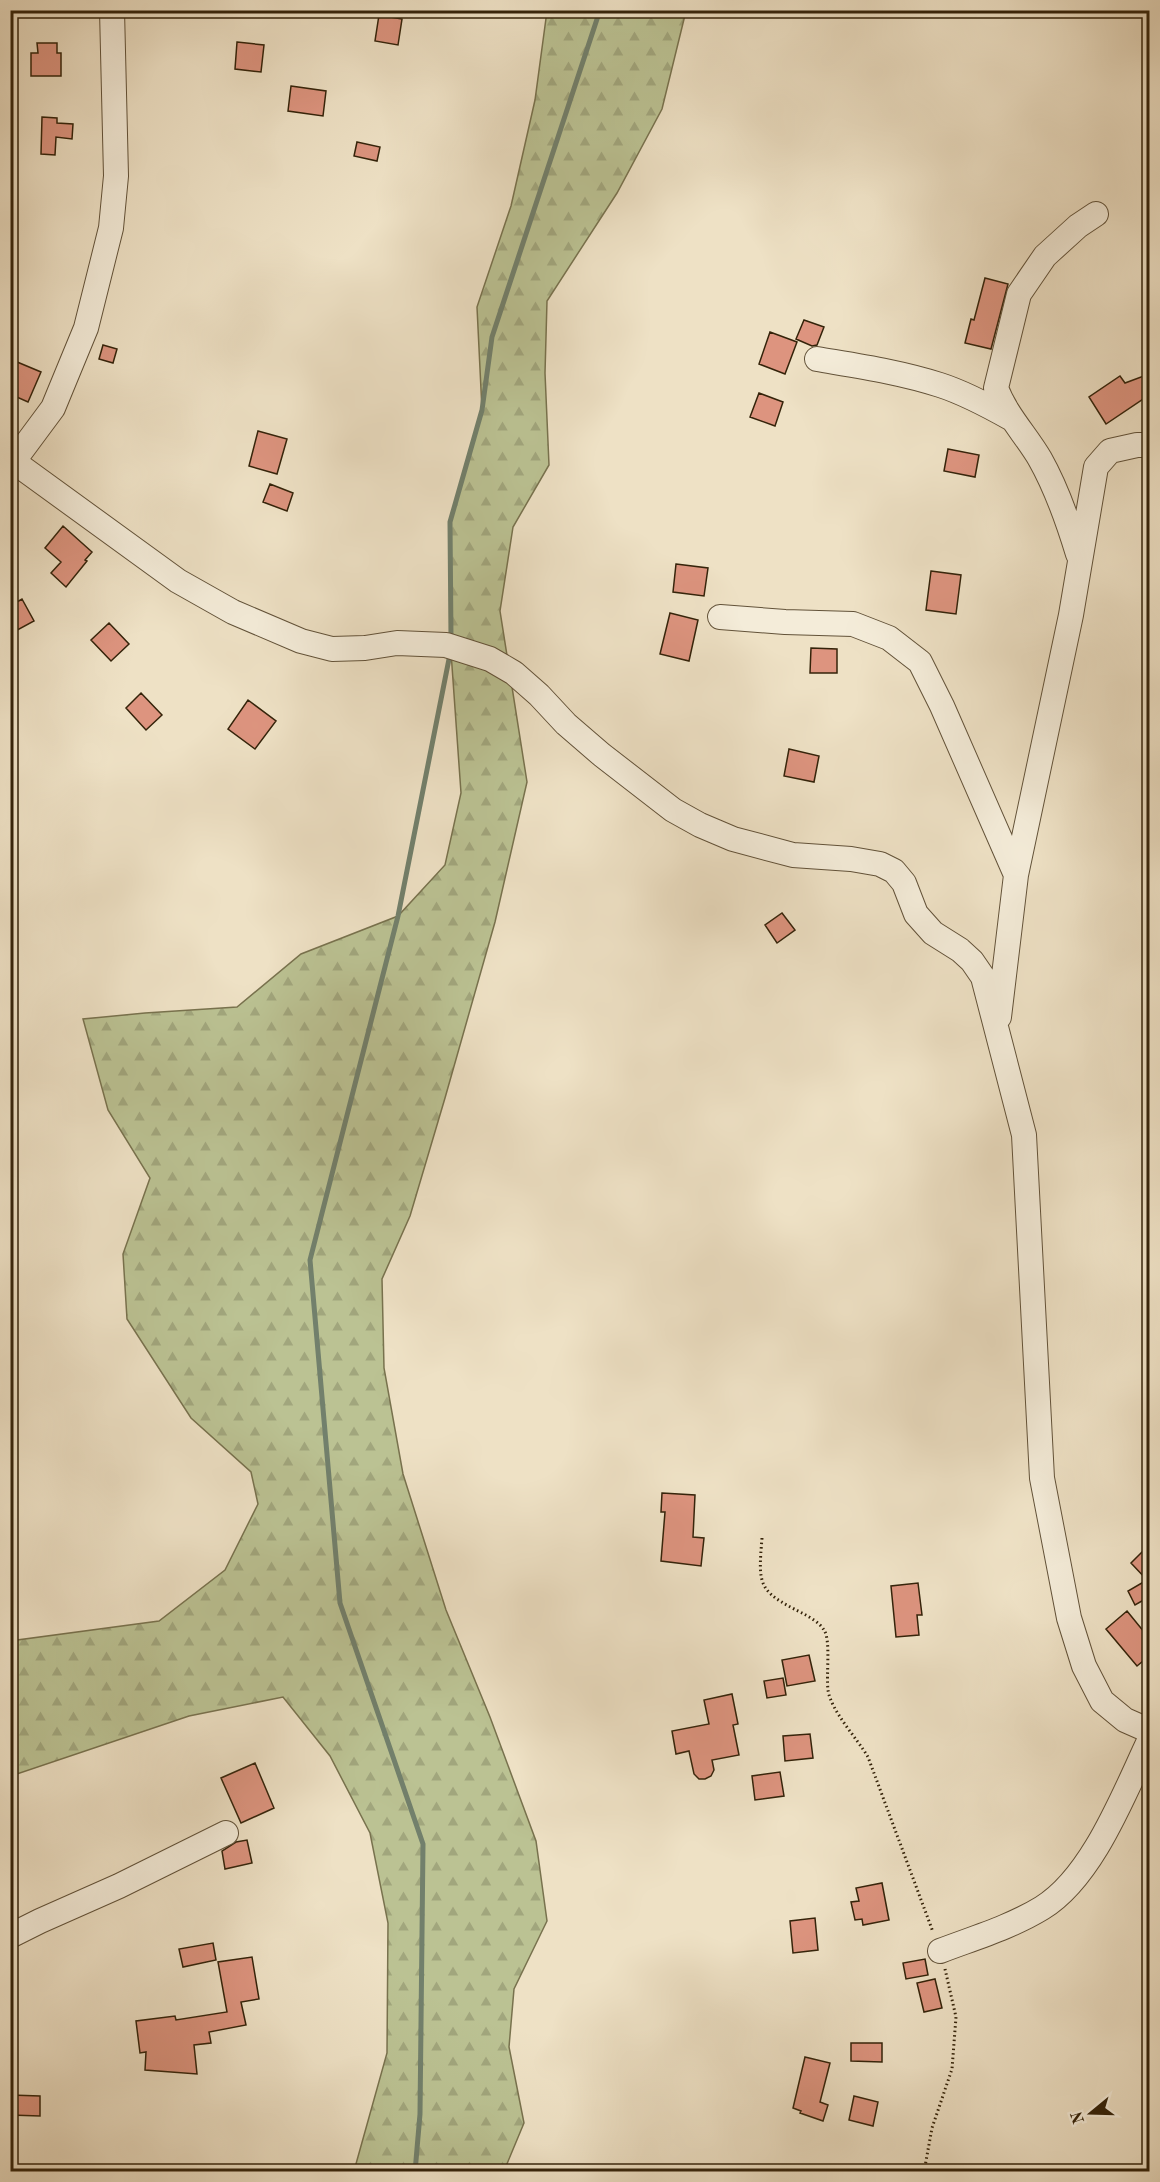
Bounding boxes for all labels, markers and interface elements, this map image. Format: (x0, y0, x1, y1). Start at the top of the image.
north arrow (1061, 2083, 1121, 2143)
text: N (1069, 2108, 1088, 2126)

